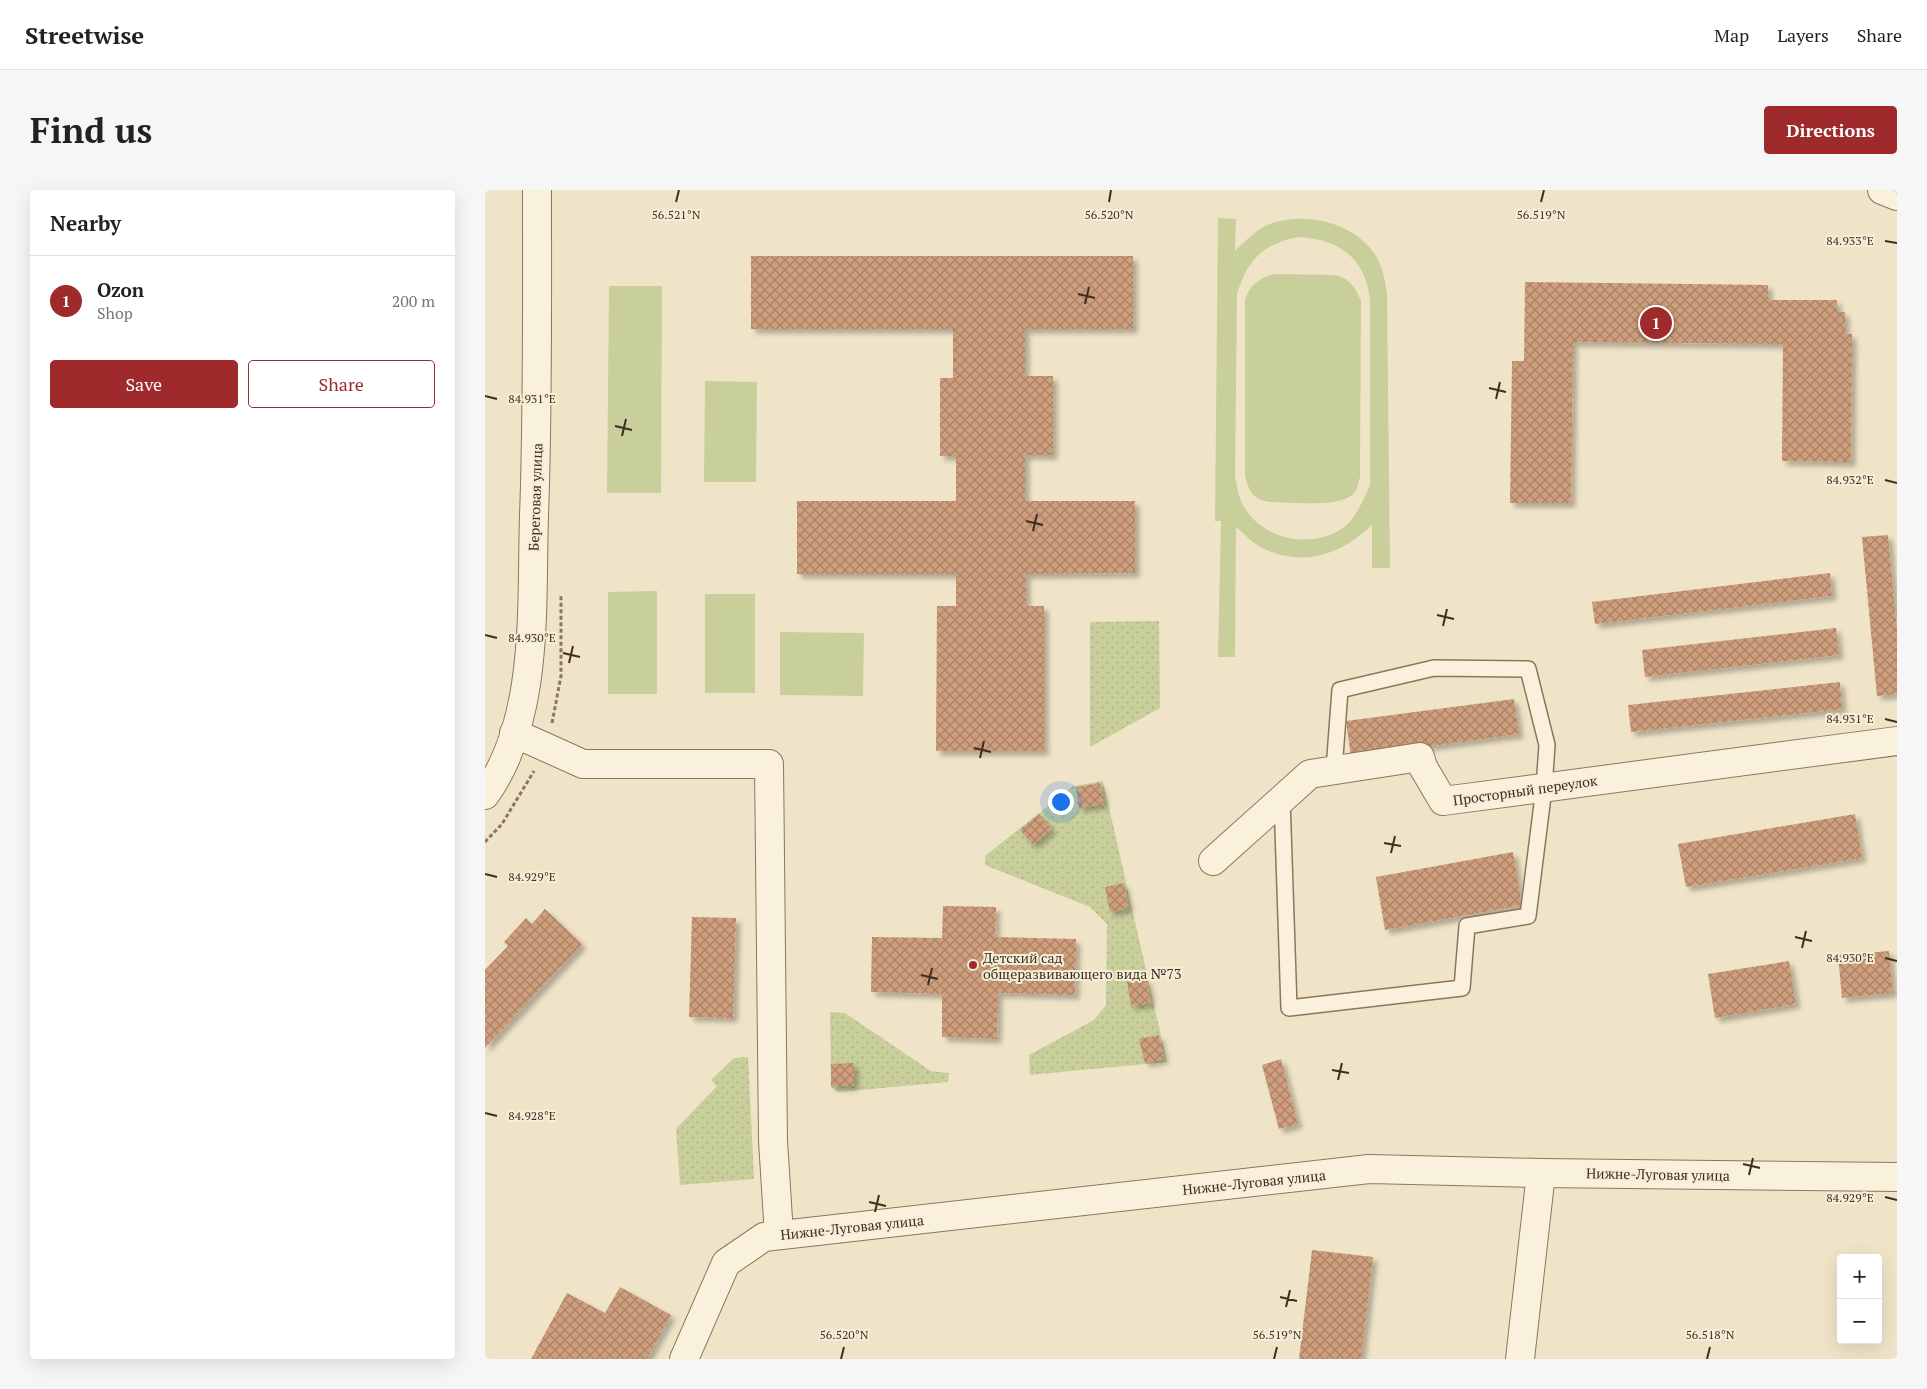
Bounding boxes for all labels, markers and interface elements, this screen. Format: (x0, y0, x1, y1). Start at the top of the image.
text: Streetwise (25, 19, 144, 51)
text: Map (1714, 23, 1749, 47)
text: Layers (1777, 23, 1829, 47)
text: Share (1857, 23, 1902, 47)
button: Directions (1764, 106, 1897, 154)
text: Find us (30, 107, 152, 153)
text: 56.521°N (651, 207, 701, 222)
text: 56.520°N (1084, 207, 1134, 222)
text: 56.519°N (1516, 207, 1566, 222)
text: Nearby (50, 209, 121, 237)
text: 84.933°E (1826, 233, 1874, 248)
text: Ozon (97, 277, 144, 302)
text: 1 (61, 290, 71, 312)
text: 200 m (392, 290, 435, 312)
text: Shop (97, 302, 133, 324)
pin: 1 (1640, 304, 1672, 342)
button: Save (50, 360, 238, 408)
button: Share (248, 360, 435, 408)
text: 84.931°E (508, 391, 556, 406)
street label: Береговая улица (524, 443, 546, 551)
text: 84.932°E (1826, 472, 1874, 487)
text: 84.930°E (508, 630, 556, 645)
text: 84.931°E (1826, 711, 1874, 726)
street label: Просторный переулок (1452, 770, 1599, 810)
your location (1048, 789, 1074, 815)
text: 84.929°E (508, 869, 556, 884)
place label: Детский сад общеразвивающего вида №73 (983, 948, 1181, 983)
text: 84.930°E (1826, 950, 1874, 965)
marker: Детский сад общеразвивающего вида №73 (967, 959, 979, 971)
text: 84.928°E (508, 1108, 556, 1123)
street label: Нижне-Луговая улица (1586, 1163, 1730, 1185)
street label: Нижне-Луговая улица (1181, 1165, 1327, 1199)
text: 84.929°E (1826, 1190, 1874, 1205)
street label: Нижне-Луговая улица (779, 1210, 925, 1244)
map controls (1837, 1254, 1882, 1344)
button: + (1837, 1254, 1882, 1299)
button: − (1837, 1299, 1882, 1344)
text: 56.520°N (819, 1327, 869, 1342)
text: 56.519°N (1252, 1327, 1302, 1342)
text: 56.518°N (1685, 1327, 1735, 1342)

